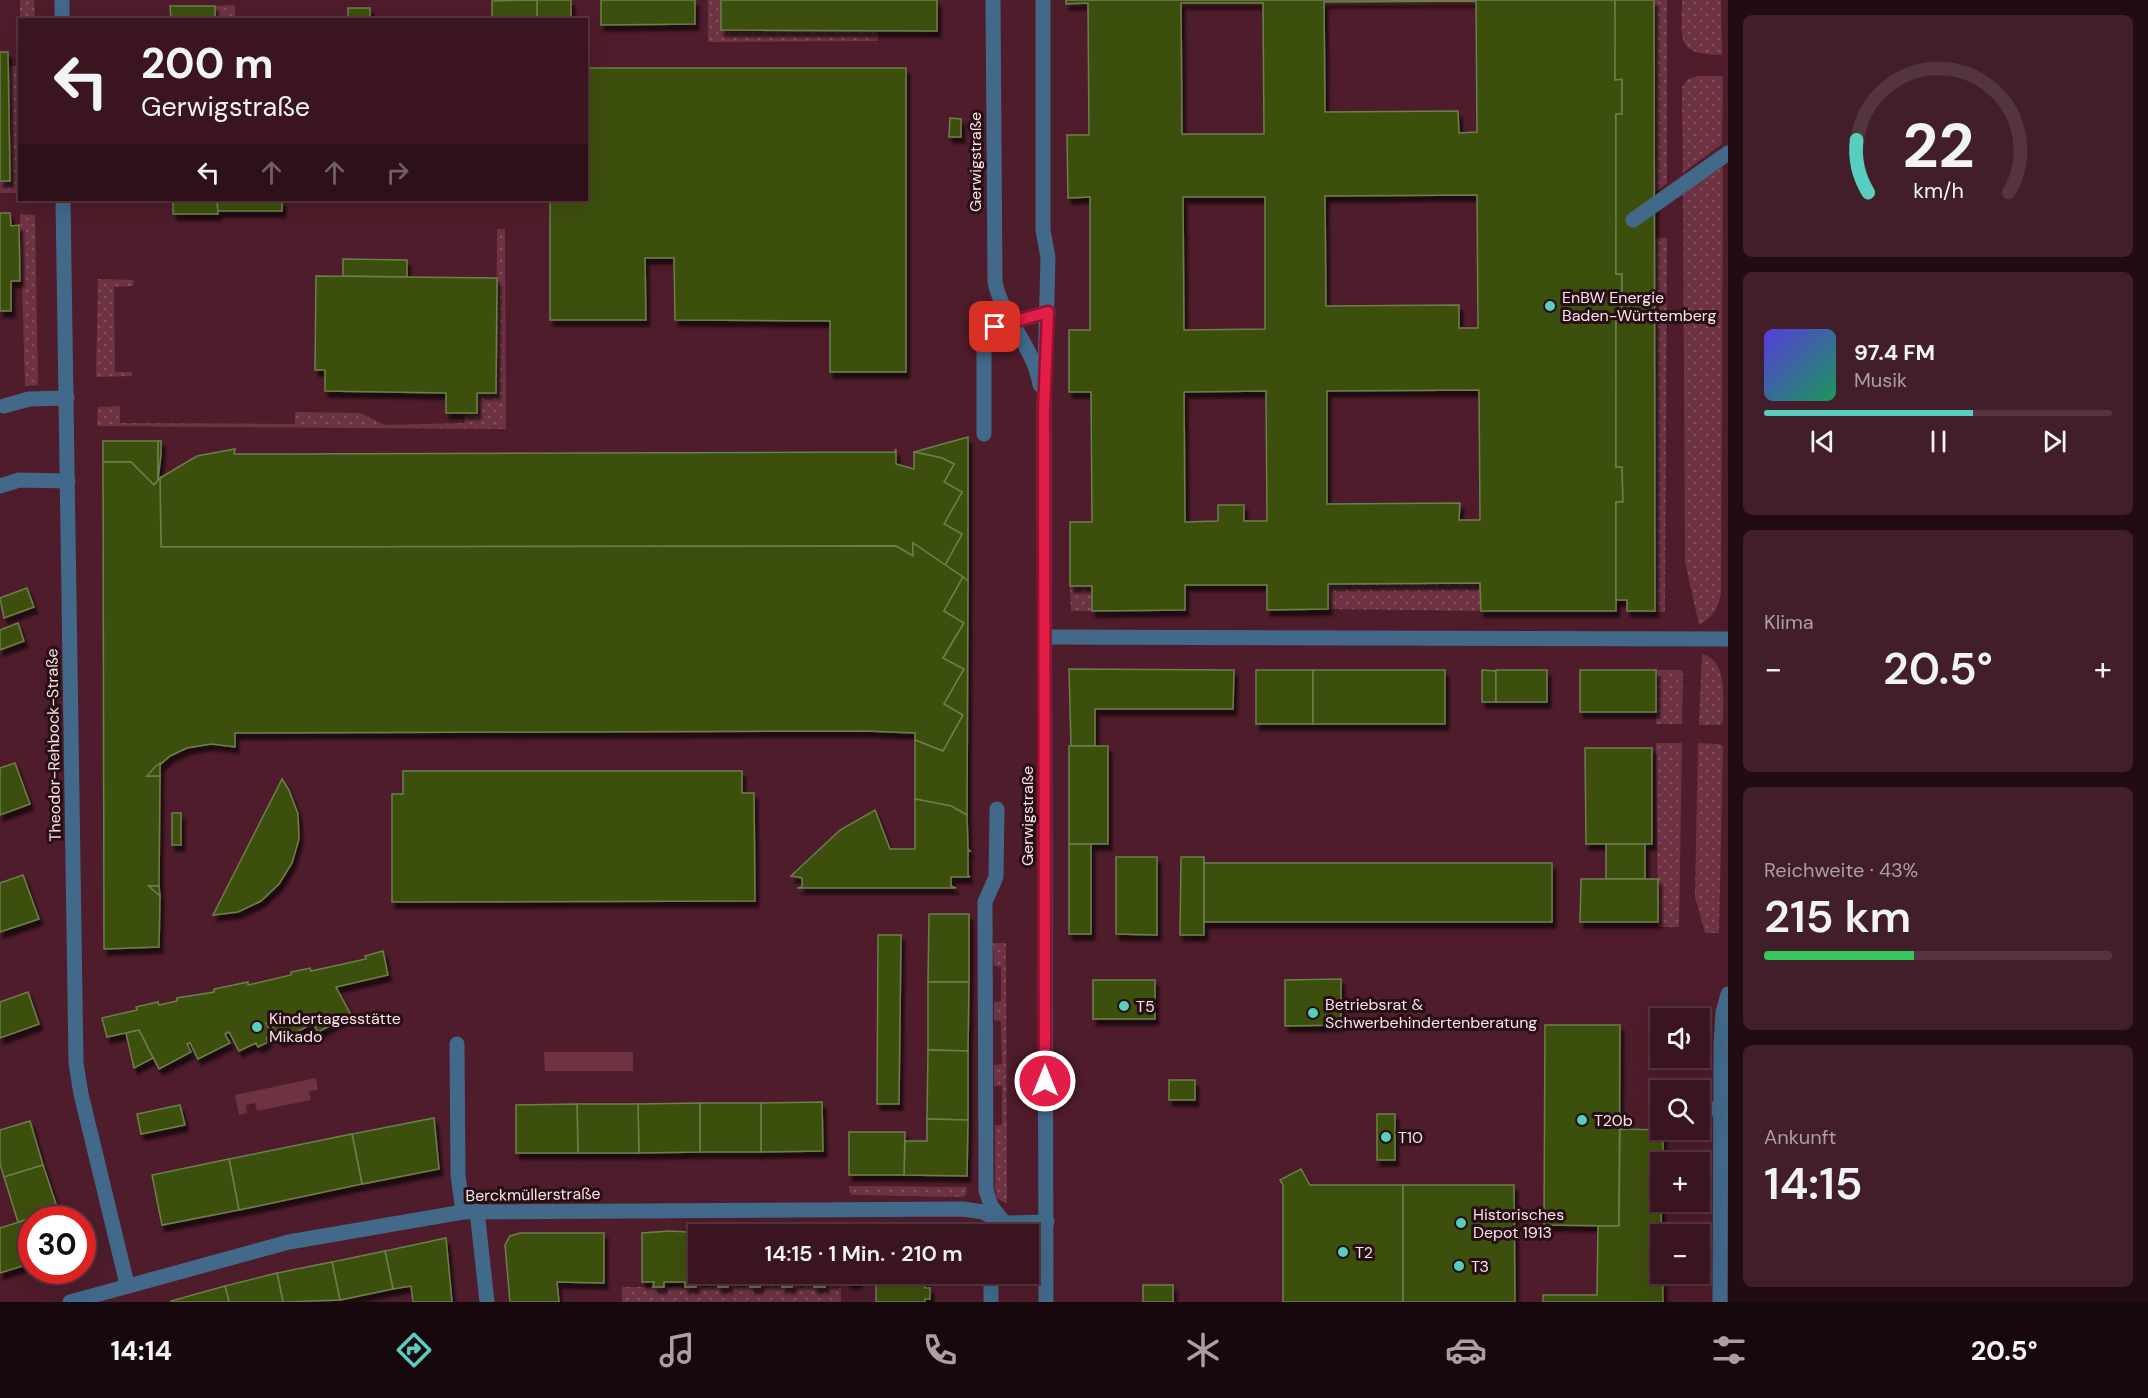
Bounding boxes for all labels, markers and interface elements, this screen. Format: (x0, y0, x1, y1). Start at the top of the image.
text: 200 m (141, 36, 274, 91)
icon: left (42, 42, 120, 120)
text: Gerwigstraße (141, 89, 310, 124)
text: 22 (1902, 105, 1974, 186)
street label: Gerwigstraße (965, 112, 986, 212)
icon: left (192, 156, 225, 189)
icon: ahead (255, 156, 288, 189)
icon: ahead (318, 156, 351, 189)
icon: right (381, 156, 414, 189)
text: km/h (1913, 178, 1963, 206)
place label: EnBW Energie Baden-Württemberg (1562, 287, 1717, 326)
marker: EnBW Energie Baden-Württemberg (1543, 299, 1557, 313)
pin (969, 301, 1020, 352)
icon: arrive (978, 310, 1011, 343)
text: 97.4 FM (1854, 338, 1935, 367)
text: Musik (1854, 367, 1907, 393)
icon: previous (1806, 425, 1839, 458)
icon: pause (1922, 425, 1955, 458)
icon: next (2038, 425, 2071, 458)
text: Klima (1764, 609, 1814, 635)
text: 20.5° (1883, 639, 1993, 698)
text: − (1764, 647, 1782, 690)
text: + (2094, 647, 2112, 690)
street label: Theodor-Rehbock-Straße (41, 648, 66, 842)
street label: Gerwigstraße (1017, 766, 1038, 866)
text: Reichweite · 43% (1764, 857, 1918, 883)
text: 215 km (1764, 887, 1911, 946)
place label: Betriebsrat & Schwerbehindertenberatung (1325, 994, 1537, 1033)
place label: T5 (1136, 996, 1155, 1017)
marker: T5 (1117, 999, 1131, 1013)
marker: Betriebsrat & Schwerbehindertenberatung (1306, 1006, 1320, 1020)
place label: Kindertagesstätte Mikado (269, 1008, 401, 1047)
map controls (1650, 1008, 1710, 1284)
button: sound (1650, 1008, 1710, 1068)
marker: Kindertagesstätte Mikado (250, 1020, 264, 1034)
position arrow (1013, 1049, 1077, 1113)
button: search (1650, 1080, 1710, 1140)
place label: T20b (1594, 1110, 1633, 1131)
marker: T20b (1575, 1113, 1589, 1127)
text: Ankunft (1764, 1124, 1836, 1150)
place label: T10 (1398, 1127, 1423, 1148)
marker: T10 (1379, 1130, 1393, 1144)
button: + (1650, 1152, 1710, 1212)
text: 14:15 (1764, 1154, 1863, 1213)
street label: Berckmüllerstraße (465, 1183, 601, 1206)
place label: Historisches Depot 1913 (1473, 1204, 1564, 1243)
speed limit sign: 30 (18, 1206, 96, 1284)
marker: Historisches Depot 1913 (1454, 1216, 1468, 1230)
button: − (1650, 1224, 1710, 1284)
text: 14:15 · 1 Min. · 210 m (764, 1239, 963, 1268)
place label: T2 (1355, 1242, 1373, 1263)
marker: T2 (1336, 1245, 1350, 1259)
place label: T3 (1471, 1256, 1489, 1277)
marker: T3 (1452, 1259, 1466, 1273)
icon: directions (393, 1329, 435, 1371)
icon: music (656, 1329, 698, 1371)
icon: phone (919, 1329, 961, 1371)
icon: climate (1182, 1329, 1224, 1371)
icon: car (1445, 1329, 1487, 1371)
icon: filters (1708, 1329, 1750, 1371)
text: 14:14 (110, 1333, 172, 1368)
text: 20.5° (1971, 1333, 2037, 1368)

